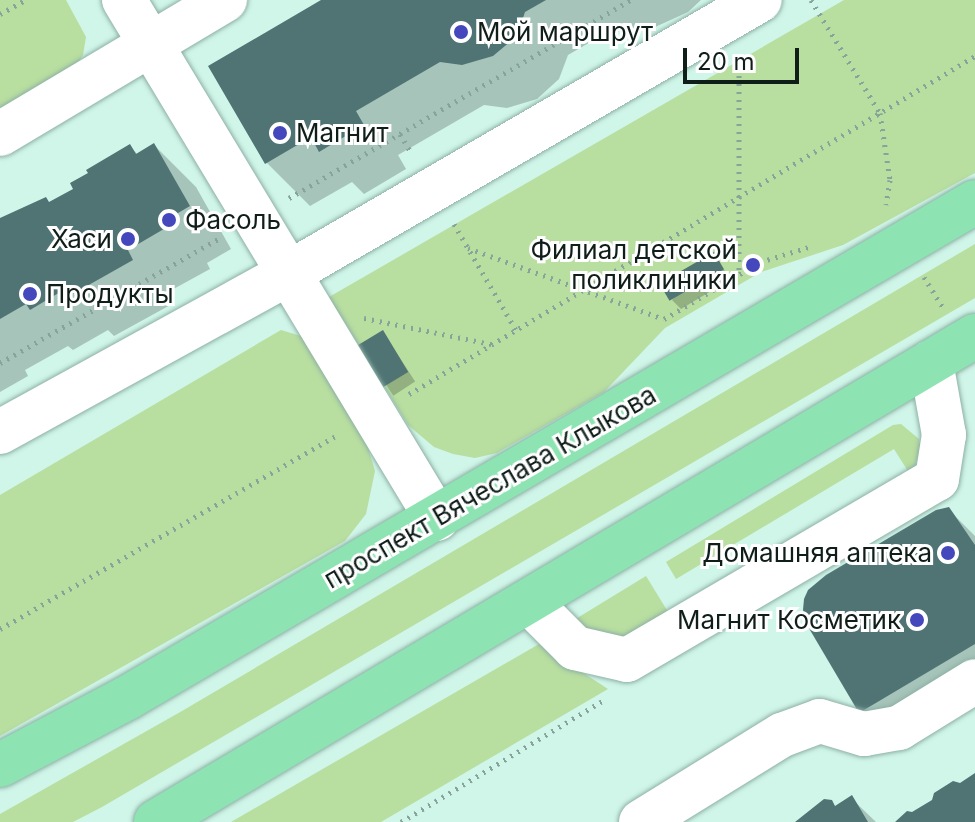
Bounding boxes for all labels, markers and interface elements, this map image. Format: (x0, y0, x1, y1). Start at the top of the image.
place label: Мой маршрут (477, 16, 653, 48)
marker: Мой маршрут (452, 23, 470, 41)
scale bar (687, 32, 803, 82)
text: 20 m (697, 47, 755, 76)
place label: Магнит (296, 117, 389, 149)
marker: Магнит (271, 124, 289, 142)
place label: Фасоль (185, 204, 281, 236)
marker: Фасоль (160, 211, 178, 229)
place label: Хаси (51, 223, 112, 255)
marker: Хаси (119, 230, 137, 248)
place label: Филиал детской поликлиники (530, 234, 737, 296)
marker: Филиал детской поликлиники (744, 256, 762, 274)
place label: Продукты (46, 278, 174, 310)
marker: Продукты (21, 285, 39, 303)
street label: проспект Вячеслава Клыкова (318, 379, 662, 595)
place label: Домашняя аптека (702, 537, 932, 569)
marker: Домашняя аптека (939, 544, 957, 562)
place label: Магнит Косметик (677, 604, 901, 636)
marker: Магнит Косметик (908, 611, 926, 629)

